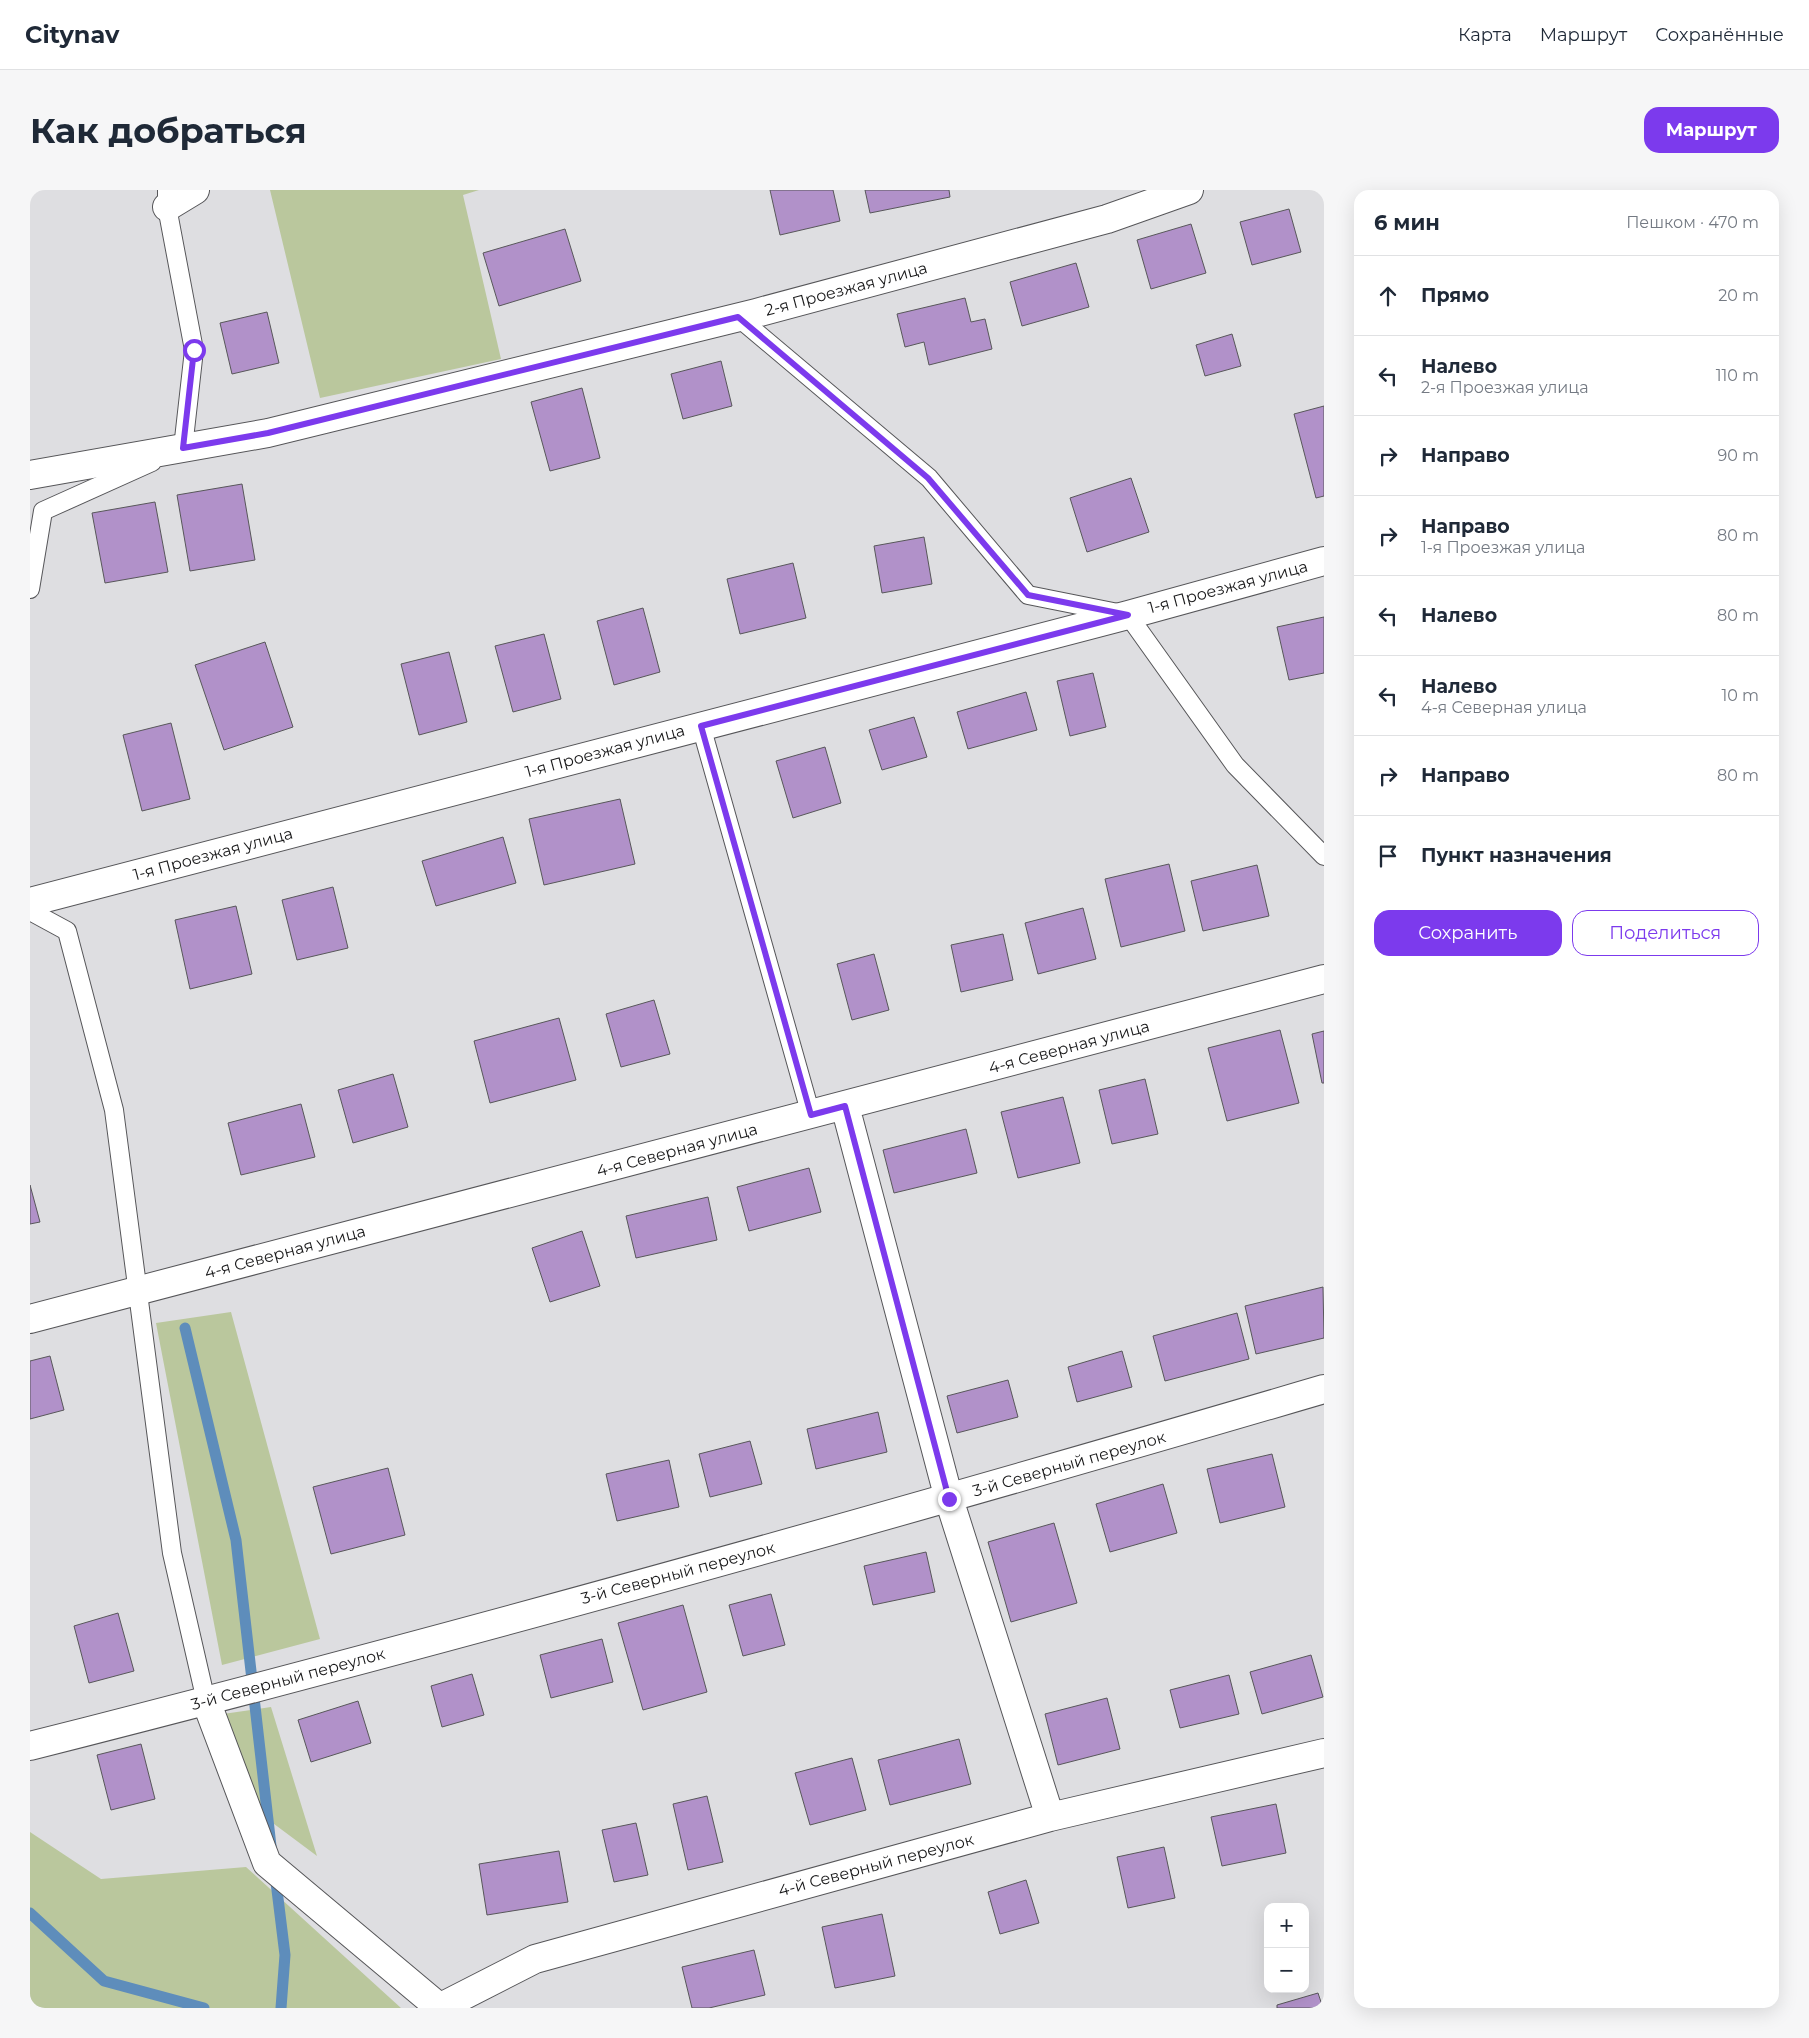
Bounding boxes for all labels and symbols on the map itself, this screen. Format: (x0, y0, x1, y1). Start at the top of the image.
street label: 2-я Проезжая улица (763, 258, 929, 320)
route start (183, 339, 206, 362)
street label: 1-я Проезжая улица (1146, 557, 1310, 617)
street label: 1-я Проезжая улица (523, 721, 687, 781)
street label: 1-я Проезжая улица (131, 824, 295, 884)
street label: 4-я Северная улица (986, 1016, 1152, 1078)
street label: 4-я Северная улица (594, 1119, 760, 1181)
street label: 4-я Северная улица (202, 1221, 368, 1283)
street label: 3-й Северный переулок (970, 1427, 1168, 1501)
route end (938, 1488, 961, 1511)
street label: 3-й Северный переулок (579, 1538, 778, 1608)
street label: 3-й Северный переулок (189, 1644, 388, 1714)
street label: 4-й Северный переулок (776, 1830, 977, 1900)

